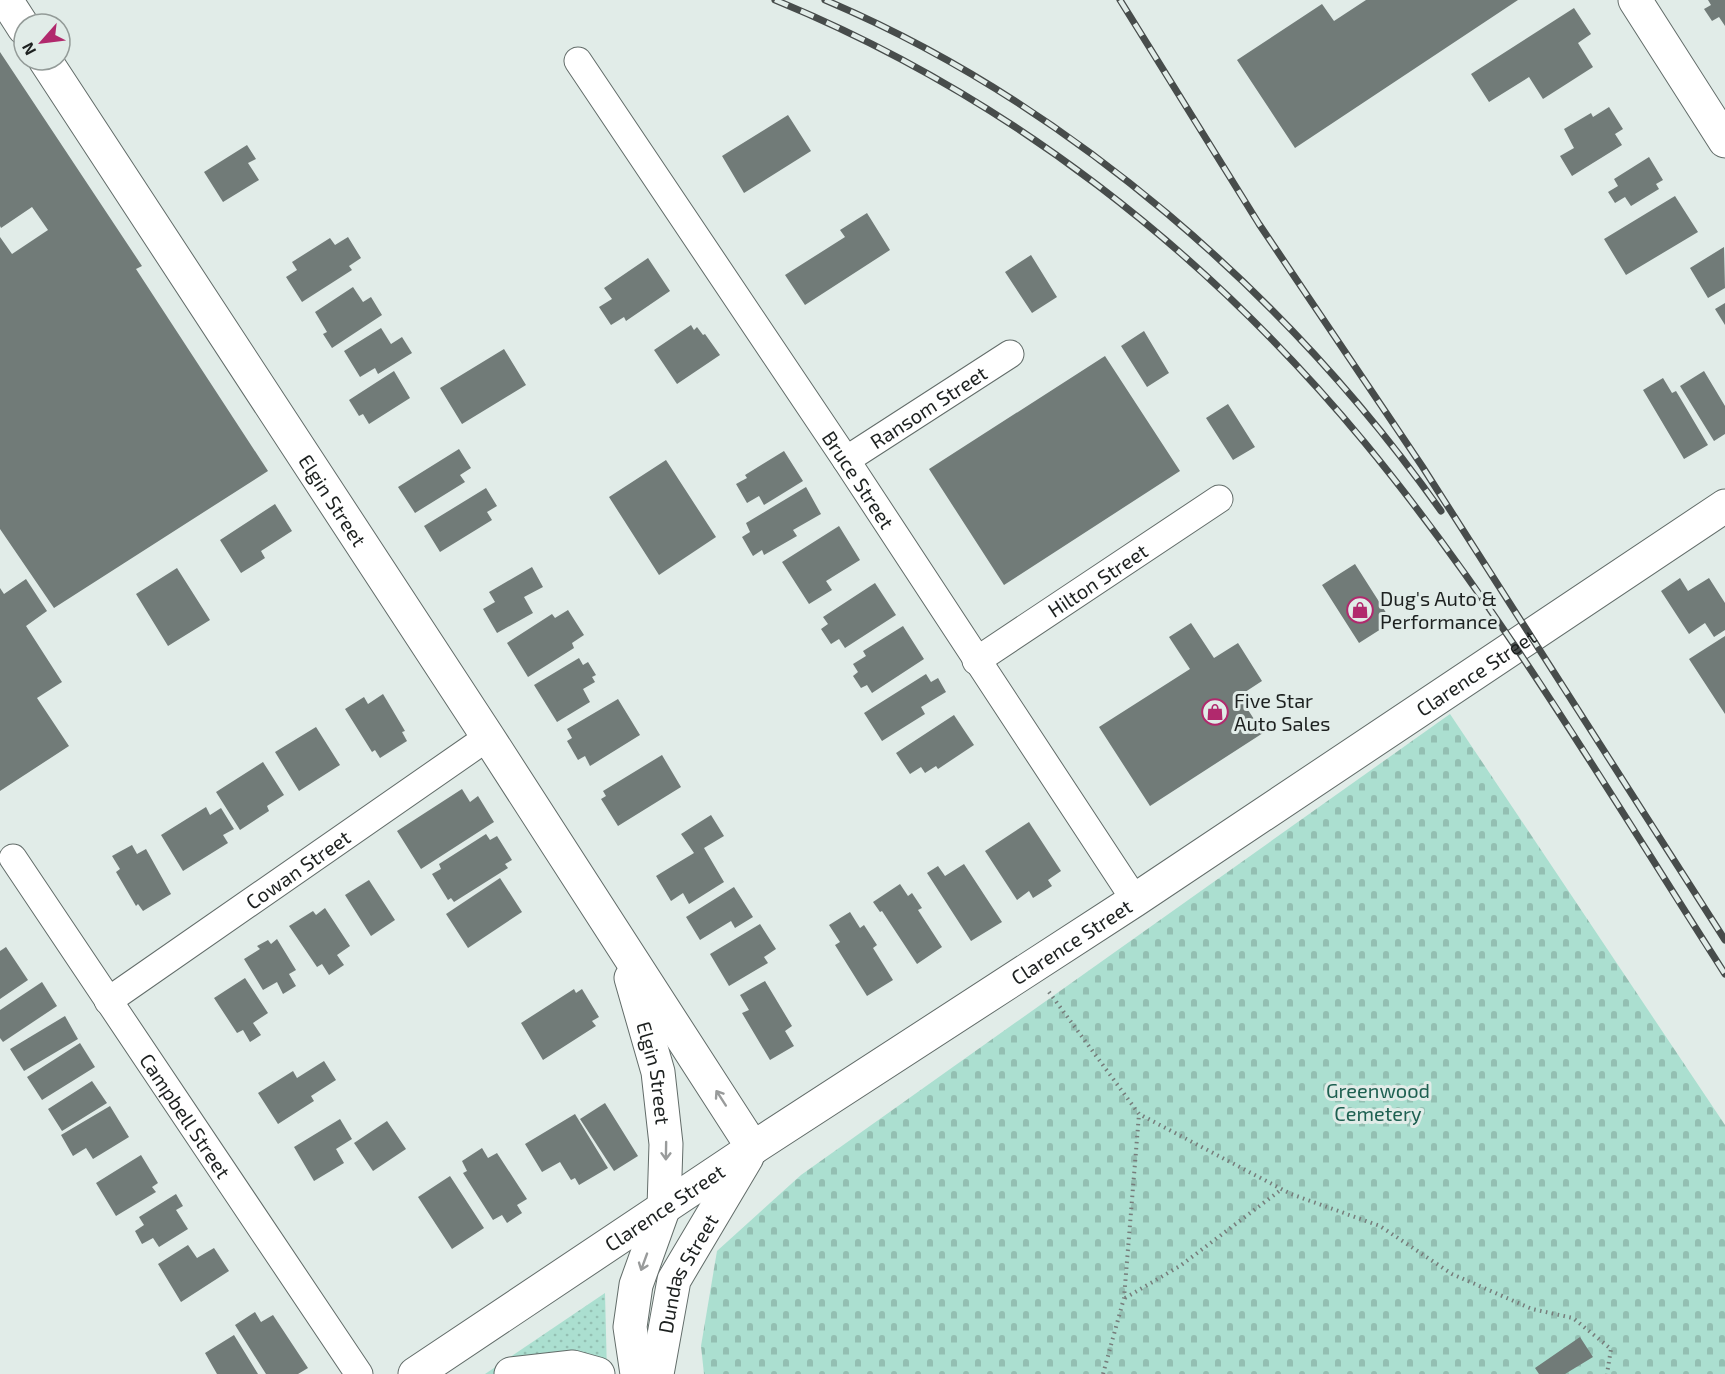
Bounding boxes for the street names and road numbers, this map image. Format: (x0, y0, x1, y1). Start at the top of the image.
street label: Ransom Street (865, 360, 991, 453)
street label: Bruce Street (818, 426, 900, 533)
street label: Elgin Street (294, 450, 372, 551)
street label: Hilton Street (1043, 538, 1152, 622)
street label: Clarence Street (1411, 624, 1541, 721)
street label: Cowan Street (241, 824, 355, 914)
street label: Clarence Street (1006, 893, 1136, 989)
street label: Elgin Street (632, 1018, 676, 1126)
street label: Campbell Street (135, 1048, 236, 1183)
street label: Clarence Street (600, 1158, 729, 1256)
street label: Dundas Street (653, 1209, 723, 1335)

